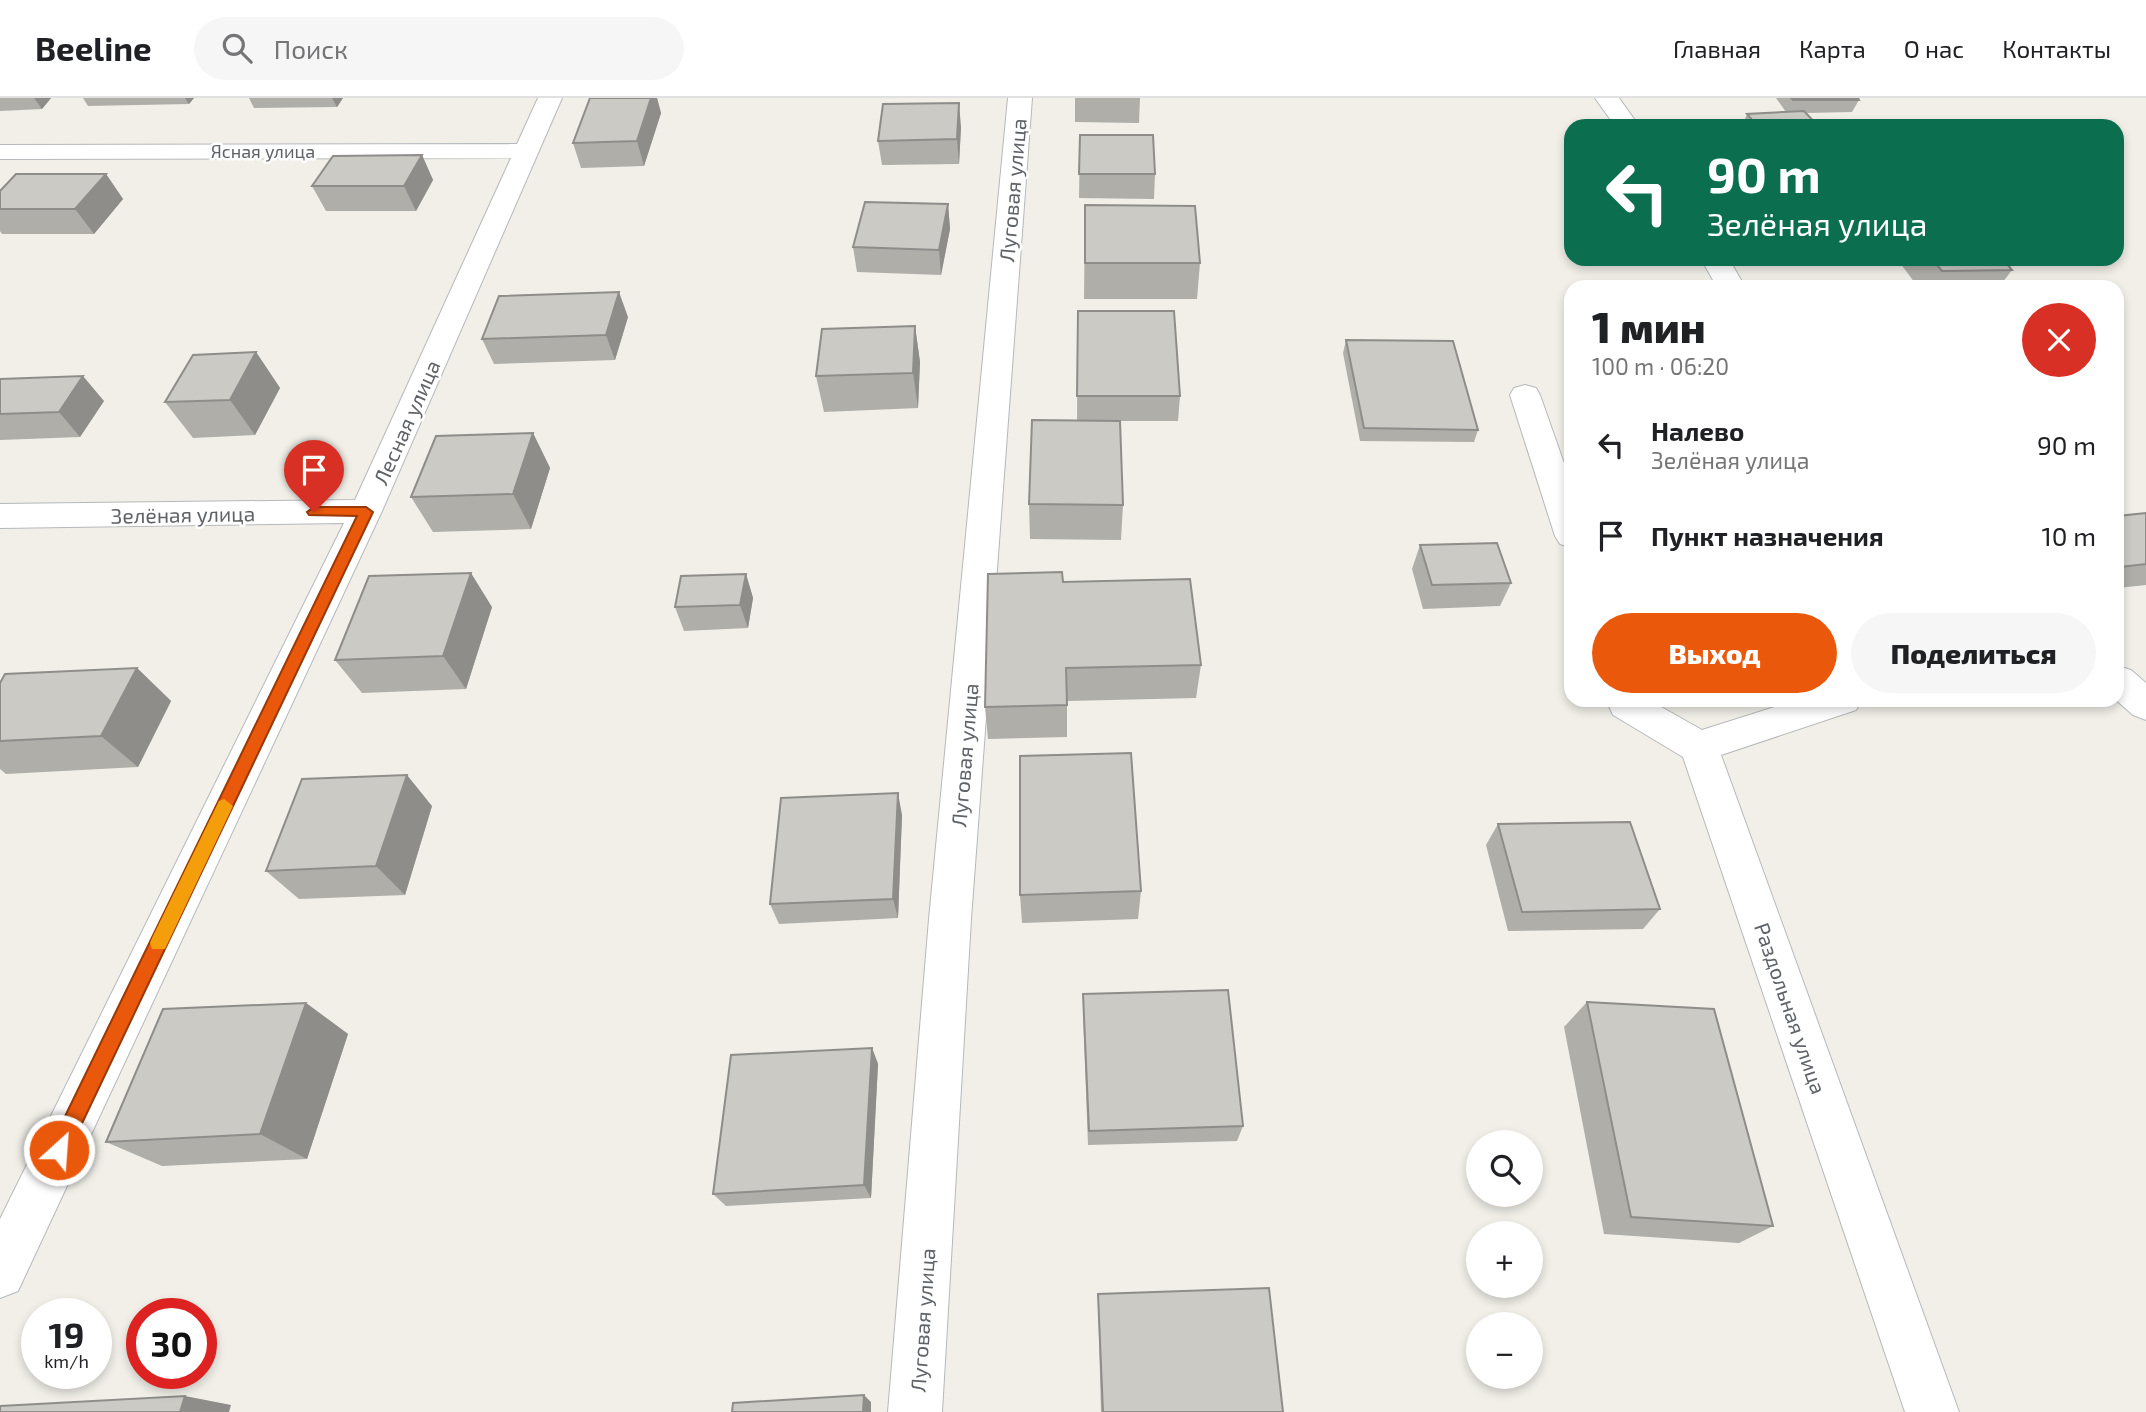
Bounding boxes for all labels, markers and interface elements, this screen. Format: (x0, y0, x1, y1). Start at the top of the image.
search box (194, 17, 684, 80)
text: Beeline (35, 28, 152, 68)
icon: search (218, 29, 256, 67)
text: Поиск (274, 33, 348, 64)
text: Главная (1673, 34, 1761, 63)
text: Карта (1799, 34, 1866, 63)
text: О нас (1904, 34, 1964, 63)
text: Контакты (2002, 34, 2111, 63)
street label: Луговая улица (993, 117, 1032, 263)
street label: Ясная улица (211, 140, 315, 162)
text: 90 m (1707, 144, 1821, 203)
icon: left (1592, 147, 1683, 238)
text: Зелёная улица (1707, 204, 1927, 242)
text: 1 мин (1592, 301, 1706, 351)
button: close (2022, 303, 2096, 377)
text: 100 m · 06:20 (1592, 352, 1729, 380)
street label: Лесная улица (367, 356, 446, 489)
text: Налево (1651, 415, 1744, 446)
icon: left (1592, 426, 1630, 464)
text: 90 m (2037, 429, 2096, 460)
pin (284, 440, 344, 512)
text: Зелёная улица (1651, 446, 1809, 474)
icon: arrive (295, 451, 333, 489)
street label: Зелёная улица (110, 500, 256, 529)
icon: arrive (1592, 517, 1630, 555)
text: Пункт назначения (1651, 520, 1884, 551)
text: 10 m (2041, 520, 2096, 551)
button: Выход (1592, 613, 1837, 693)
button: Поделиться (1851, 613, 2096, 693)
street label: Луговая улица (945, 682, 984, 828)
street label: Раздольная улица (1749, 919, 1832, 1097)
position arrow (22, 1113, 96, 1187)
map controls (1466, 1130, 1543, 1389)
button: search (1466, 1130, 1543, 1207)
button: + (1466, 1221, 1543, 1298)
street label: Луговая улица (904, 1247, 941, 1393)
speed limit sign: 30 (126, 1298, 217, 1389)
button: − (1466, 1312, 1543, 1389)
text: 19 (49, 1313, 84, 1355)
text: km/h (44, 1350, 89, 1372)

